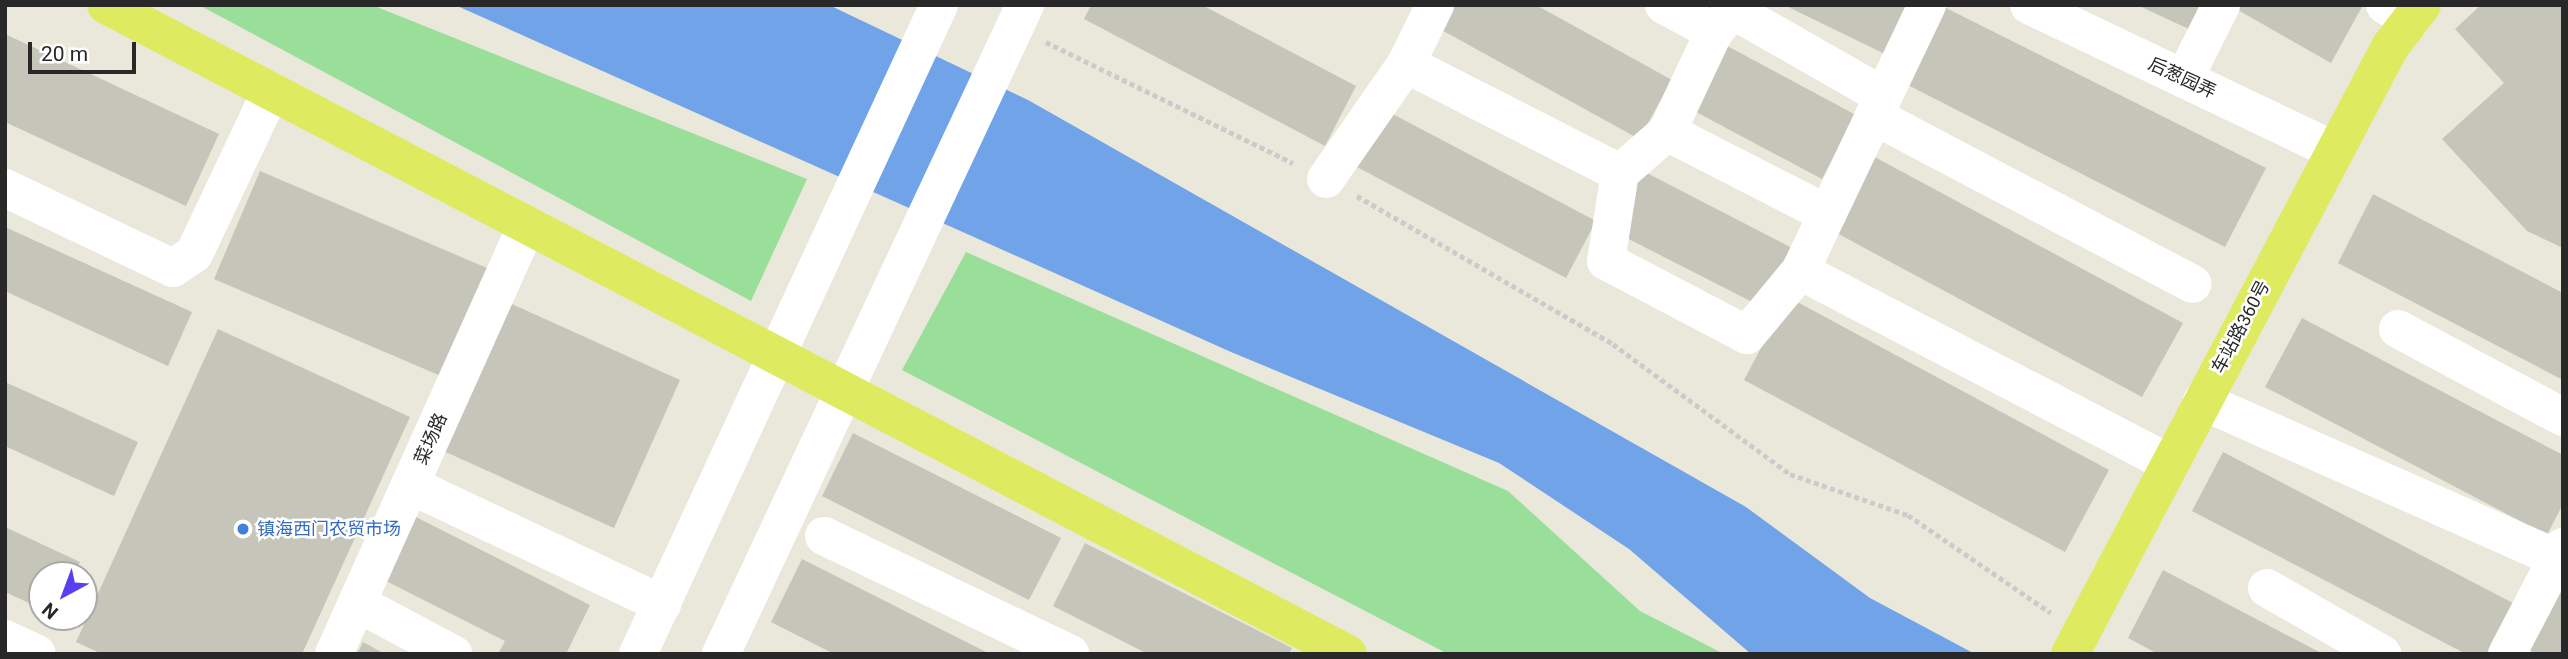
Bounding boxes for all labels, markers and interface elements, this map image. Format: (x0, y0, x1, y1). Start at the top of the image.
scale bar (32, 28, 140, 72)
text: 20 m (41, 42, 88, 66)
street label: 后葱园弄 (2145, 53, 2219, 103)
street label: 车站路360号 (2207, 277, 2275, 377)
street label: 菜场路 (410, 410, 452, 468)
place label: 镇海西门农贸市场 (257, 518, 401, 540)
marker: 镇海西门农贸市场 (235, 521, 251, 537)
north arrow (28, 561, 98, 631)
text: N (38, 598, 63, 624)

